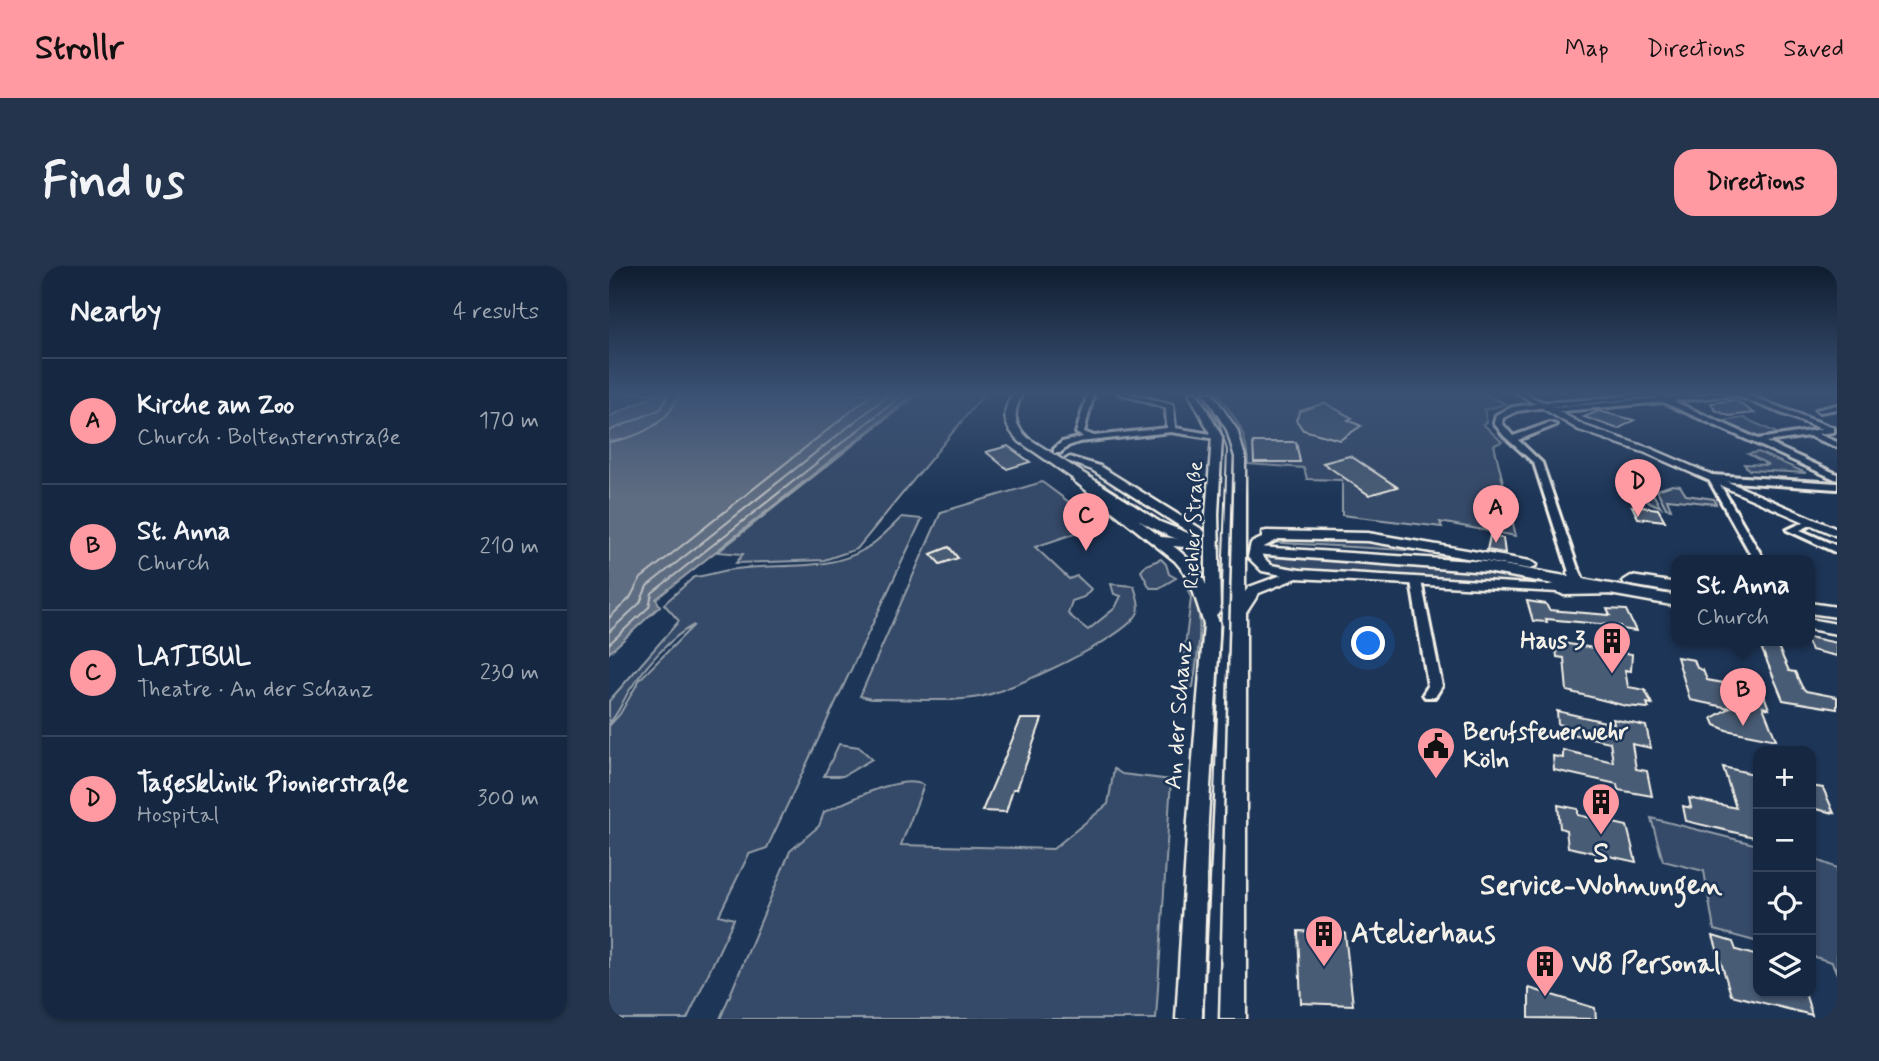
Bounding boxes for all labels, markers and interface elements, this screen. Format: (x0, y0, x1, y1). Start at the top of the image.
text: Strollr (35, 27, 124, 71)
text: Map (1565, 34, 1609, 65)
text: Directions (1647, 34, 1745, 65)
text: Saved (1783, 34, 1844, 65)
button: Directions (1674, 149, 1837, 216)
text: Find us (42, 150, 185, 215)
text: Nearby (70, 292, 161, 331)
text: 4 results (453, 297, 539, 327)
text: Kirche am Zoo (137, 389, 294, 423)
text: A (85, 406, 101, 436)
text: 170 m (479, 406, 539, 436)
text: Church · Boltensternstraße (137, 423, 401, 453)
pin: D (1615, 459, 1661, 517)
street label: Riehler Straße (1178, 460, 1210, 590)
pin: A (1473, 485, 1519, 543)
pin: C (1063, 493, 1109, 551)
text: St. Anna (137, 515, 230, 549)
text: B (86, 532, 100, 562)
text: 210 m (479, 532, 539, 562)
text: Church (137, 549, 210, 579)
popup (1671, 555, 1815, 646)
text: St. Anna (1696, 569, 1790, 603)
text: Church (1696, 603, 1769, 633)
building icon: Haus 3 (1591, 620, 1633, 675)
your location (1351, 626, 1385, 660)
place label: Haus 3 (1520, 626, 1585, 657)
street label: An der Schanz (1158, 639, 1200, 791)
text: LATIBUL (137, 641, 251, 675)
text: C (85, 658, 101, 688)
text: 230 m (480, 658, 539, 688)
pin: B (1720, 668, 1766, 726)
text: Theatre · An der Schanz (137, 675, 373, 705)
place label: Berufsfeuerwehr Köln (1463, 717, 1629, 776)
public building icon: Berufsfeuerwehr Köln (1415, 725, 1457, 780)
map controls (1753, 746, 1816, 998)
button: + (1753, 746, 1816, 809)
text: Tagesklinik Pionierstraße (137, 767, 409, 801)
building icon: S Service-Wohnungen (1580, 781, 1622, 836)
text: D (85, 784, 101, 814)
text: 300 m (477, 784, 539, 814)
text: Hospital (137, 801, 219, 831)
button: − (1753, 809, 1816, 872)
place label: S Service-Wohnungen (1480, 836, 1723, 908)
button: locate (1753, 872, 1816, 935)
building icon: Atelierhaus (1303, 913, 1345, 968)
place label: Atelierhaus (1351, 916, 1496, 953)
button: layers (1753, 935, 1816, 998)
building icon: W8 Personal (1524, 943, 1566, 998)
place label: W8 Personal (1572, 946, 1721, 983)

